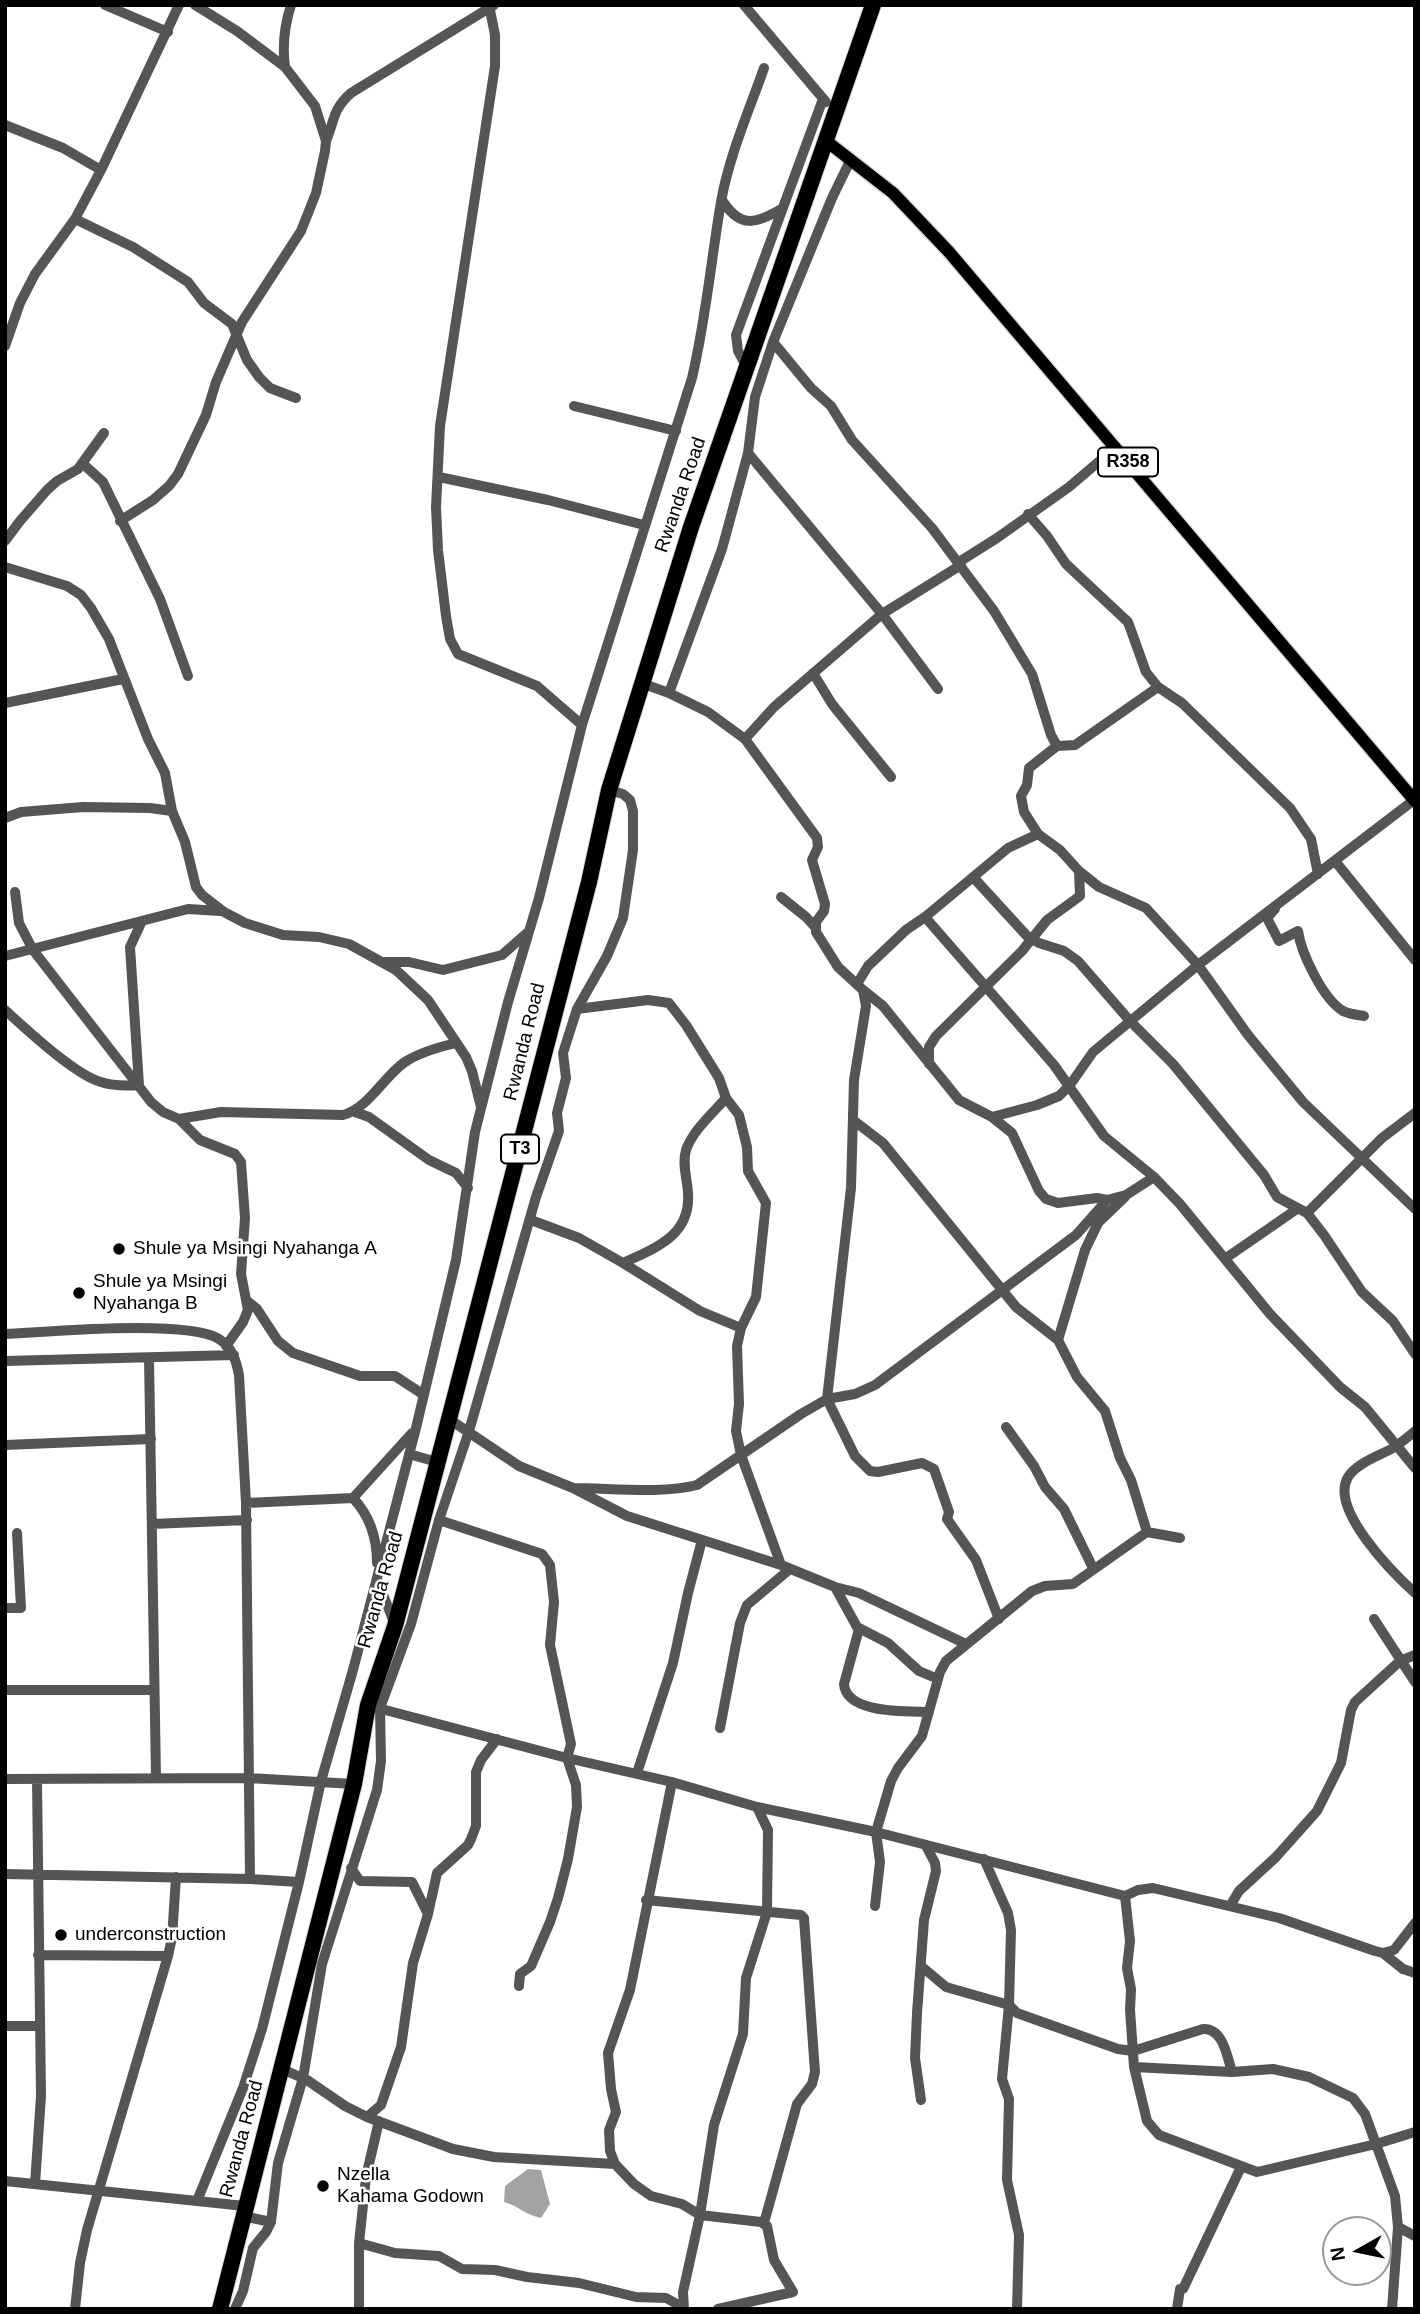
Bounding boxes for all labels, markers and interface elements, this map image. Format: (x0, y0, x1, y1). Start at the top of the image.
street label: Rwanda Road (651, 434, 711, 556)
road number: R358 (1098, 448, 1158, 476)
street label: Rwanda Road (499, 981, 551, 1103)
road number: T3 (501, 1134, 539, 1164)
place label: Shule ya Msingi Nyahanga A (133, 1238, 377, 1260)
marker: Shule ya Msingi Nyahanga A (111, 1241, 127, 1257)
place label: Shule ya Msingi Nyahanga B (93, 1271, 227, 1315)
marker: Shule ya Msingi Nyahanga B (71, 1285, 87, 1301)
street label: Rwanda Road (353, 1529, 409, 1651)
place label: underconstruction (75, 1924, 226, 1946)
marker: underconstruction (53, 1927, 69, 1943)
street label: Rwanda Road (215, 2078, 269, 2200)
place label: Nzella Kahama Godown (337, 2164, 484, 2208)
marker: Nzella Kahama Godown (315, 2178, 331, 2194)
north arrow (1322, 2216, 1392, 2286)
text: N (1326, 2246, 1349, 2262)

